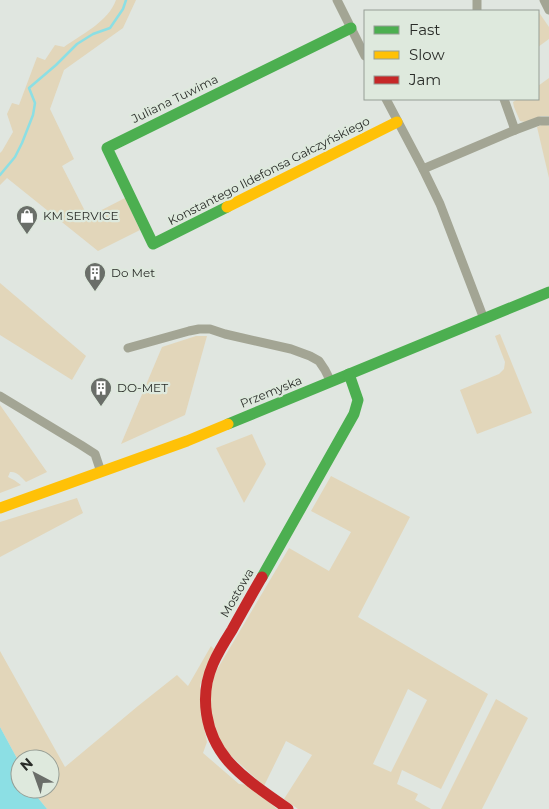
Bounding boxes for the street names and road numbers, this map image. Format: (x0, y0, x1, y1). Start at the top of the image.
street label: Juliana Tuwima (128, 71, 220, 126)
street label: Konstantego Ildefonsa Gałczyńskiego (165, 113, 372, 228)
street label: Przemyska (238, 372, 304, 411)
street label: Mostowa (217, 566, 257, 620)

